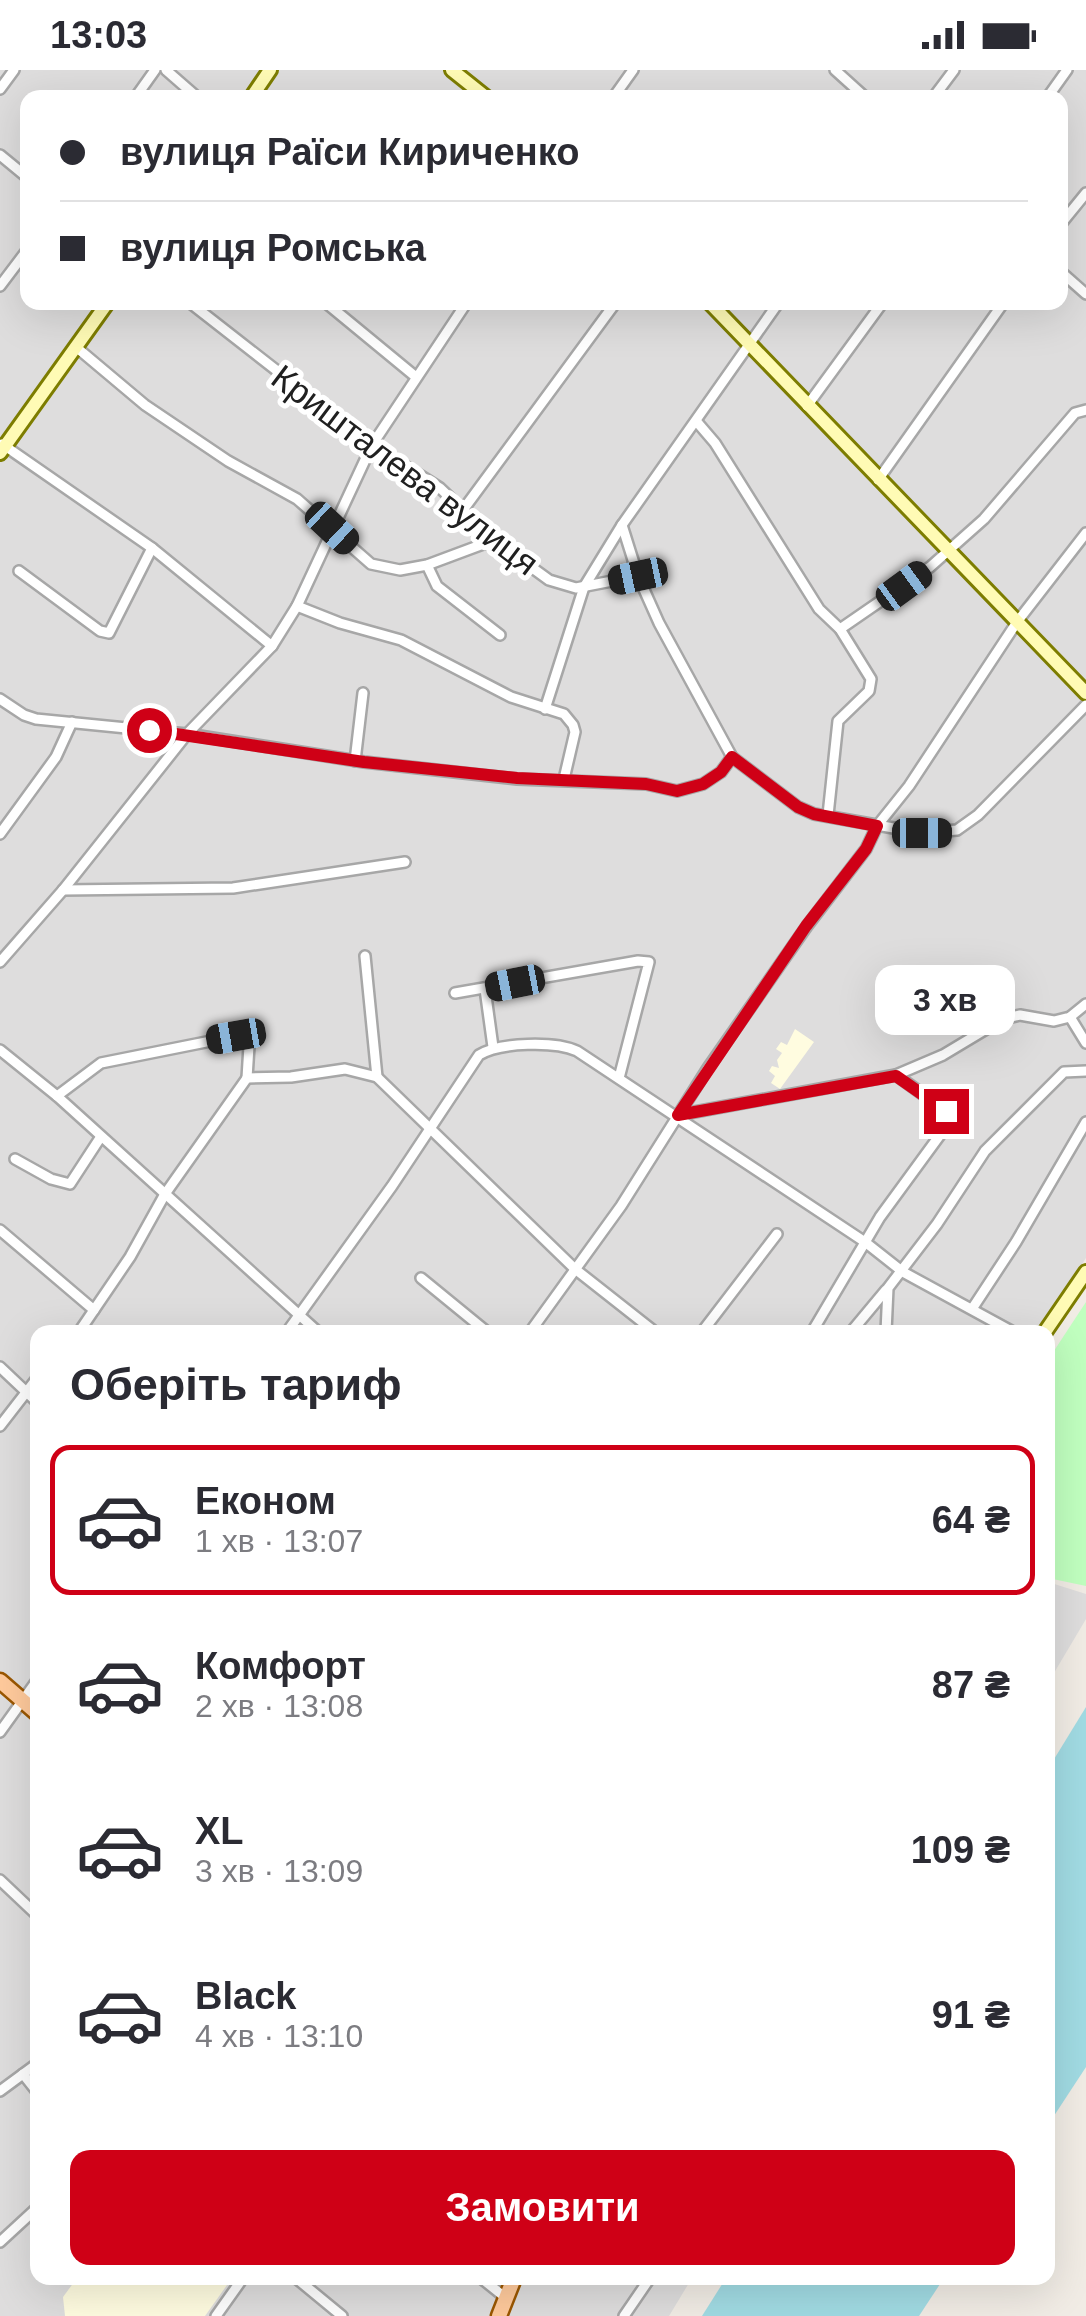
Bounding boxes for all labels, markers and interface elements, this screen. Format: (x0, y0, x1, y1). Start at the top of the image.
text: 13:03 (50, 14, 147, 56)
text: вулиця Раїси Кириченко (120, 131, 579, 173)
text: вулиця Ромська (120, 227, 426, 269)
street label: Кришталева вулиця (264, 357, 546, 582)
car (300, 497, 364, 559)
car (606, 555, 670, 597)
car (871, 556, 937, 616)
route start (127, 708, 172, 753)
car (892, 818, 952, 848)
car (483, 963, 547, 1003)
callout: 3 хв (876, 966, 1016, 1036)
text: 3 хв (913, 982, 977, 1018)
car (204, 1016, 268, 1056)
route end (924, 1089, 969, 1134)
text: Оберіть тариф (70, 1359, 402, 1410)
icon: car (75, 1475, 165, 1565)
text: Економ (195, 1480, 336, 1522)
text: 64 ₴ (932, 1499, 1010, 1541)
text: 1 хв · 13:07 (195, 1523, 363, 1559)
icon: car (75, 1640, 165, 1730)
text: Комфорт (195, 1645, 366, 1687)
text: 87 ₴ (932, 1664, 1010, 1706)
text: 2 хв · 13:08 (195, 1688, 363, 1724)
icon: car (75, 1805, 165, 1895)
text: XL (195, 1810, 244, 1852)
text: 109 ₴ (911, 1829, 1010, 1871)
text: 3 хв · 13:09 (195, 1853, 363, 1889)
icon: car (75, 1970, 165, 2060)
text: Black (195, 1975, 296, 2017)
text: 91 ₴ (932, 1994, 1010, 2036)
text: 4 хв · 13:10 (195, 2018, 363, 2054)
button: Замовити (70, 2150, 1015, 2265)

